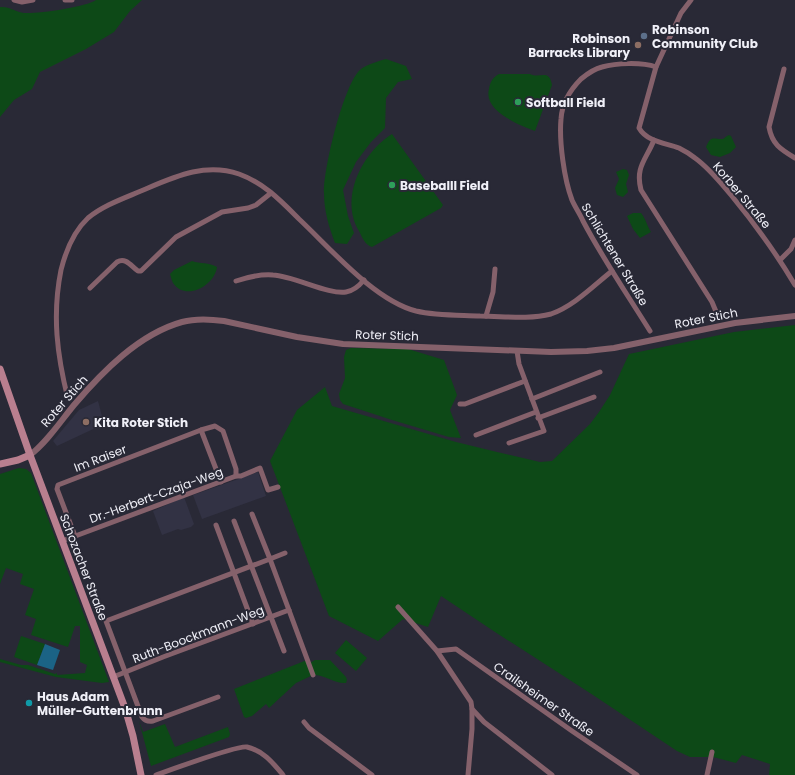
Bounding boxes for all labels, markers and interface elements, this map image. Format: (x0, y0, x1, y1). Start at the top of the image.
place label: Robinson Community Club (652, 21, 758, 52)
place label: Robinson Barracks Library (528, 30, 630, 61)
marker: Robinson Community Club (639, 31, 649, 41)
marker: Robinson Barracks Library (633, 40, 643, 50)
place label: Softball Field (526, 94, 605, 111)
marker: Softball Field (513, 97, 523, 107)
street label: Korber Straße (709, 158, 775, 232)
place label: Baseballl Field (400, 177, 489, 194)
marker: Baseballl Field (387, 180, 397, 190)
street label: Schlichtener Straße (578, 199, 652, 309)
street label: Roter Stich (673, 304, 739, 332)
street label: Roter Stich (355, 325, 419, 345)
street label: Roter Stich (37, 371, 91, 431)
place label: Kita Roter Stich (94, 414, 188, 431)
marker: Kita Roter Stich (81, 417, 91, 427)
street label: Im Raiser (71, 440, 129, 476)
street label: Dr.-Herbert-Czaja-Weg (87, 463, 225, 527)
street label: Schozacher Straße (56, 511, 112, 623)
street label: Ruth-Boockmann-Weg (130, 601, 266, 667)
street label: Crailsheimer Straße (490, 658, 598, 740)
place label: Haus Adam Müller-Guttenbrunn (37, 688, 163, 719)
marker: Haus Adam Müller-Guttenbrunn (24, 698, 34, 708)

